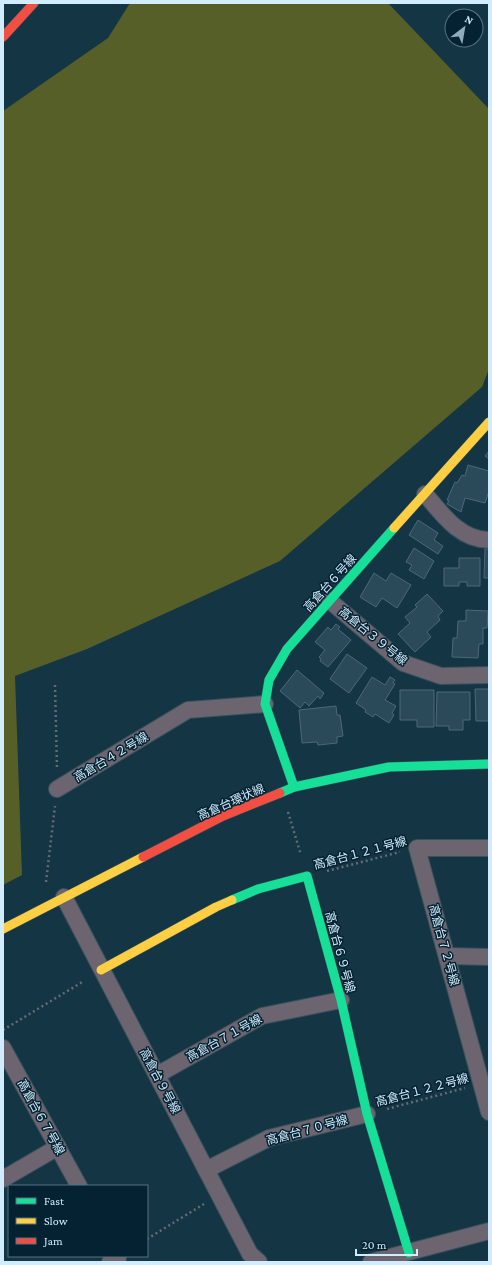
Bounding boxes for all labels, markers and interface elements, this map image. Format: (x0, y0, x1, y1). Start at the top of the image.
north arrow (444, 8, 484, 48)
text: N (463, 12, 476, 27)
street label: 高倉台６号線 (301, 552, 359, 614)
street label: 高倉台３９号線 (336, 604, 410, 668)
street label: 高倉台４２号線 (71, 729, 151, 785)
street label: 高倉台環状線 (195, 781, 267, 823)
street label: 高倉台１２１号線 (312, 834, 408, 872)
street label: 高倉台７２号線 (426, 903, 462, 987)
street label: 高倉台６９号線 (322, 910, 358, 994)
street label: 高倉台７１号線 (184, 1012, 264, 1064)
street label: 高倉台９号線 (137, 1046, 183, 1116)
street label: 高倉台１２２号線 (374, 1071, 470, 1109)
street label: 高倉台６７号線 (15, 1077, 67, 1157)
street label: 高倉台７０号線 (265, 1112, 349, 1148)
legend (8, 1185, 148, 1257)
text: Fast (44, 1194, 65, 1208)
text: Slow (44, 1214, 68, 1228)
scale bar (356, 1231, 417, 1257)
text: Jam (43, 1234, 63, 1248)
text: 20 m (362, 1238, 387, 1252)

